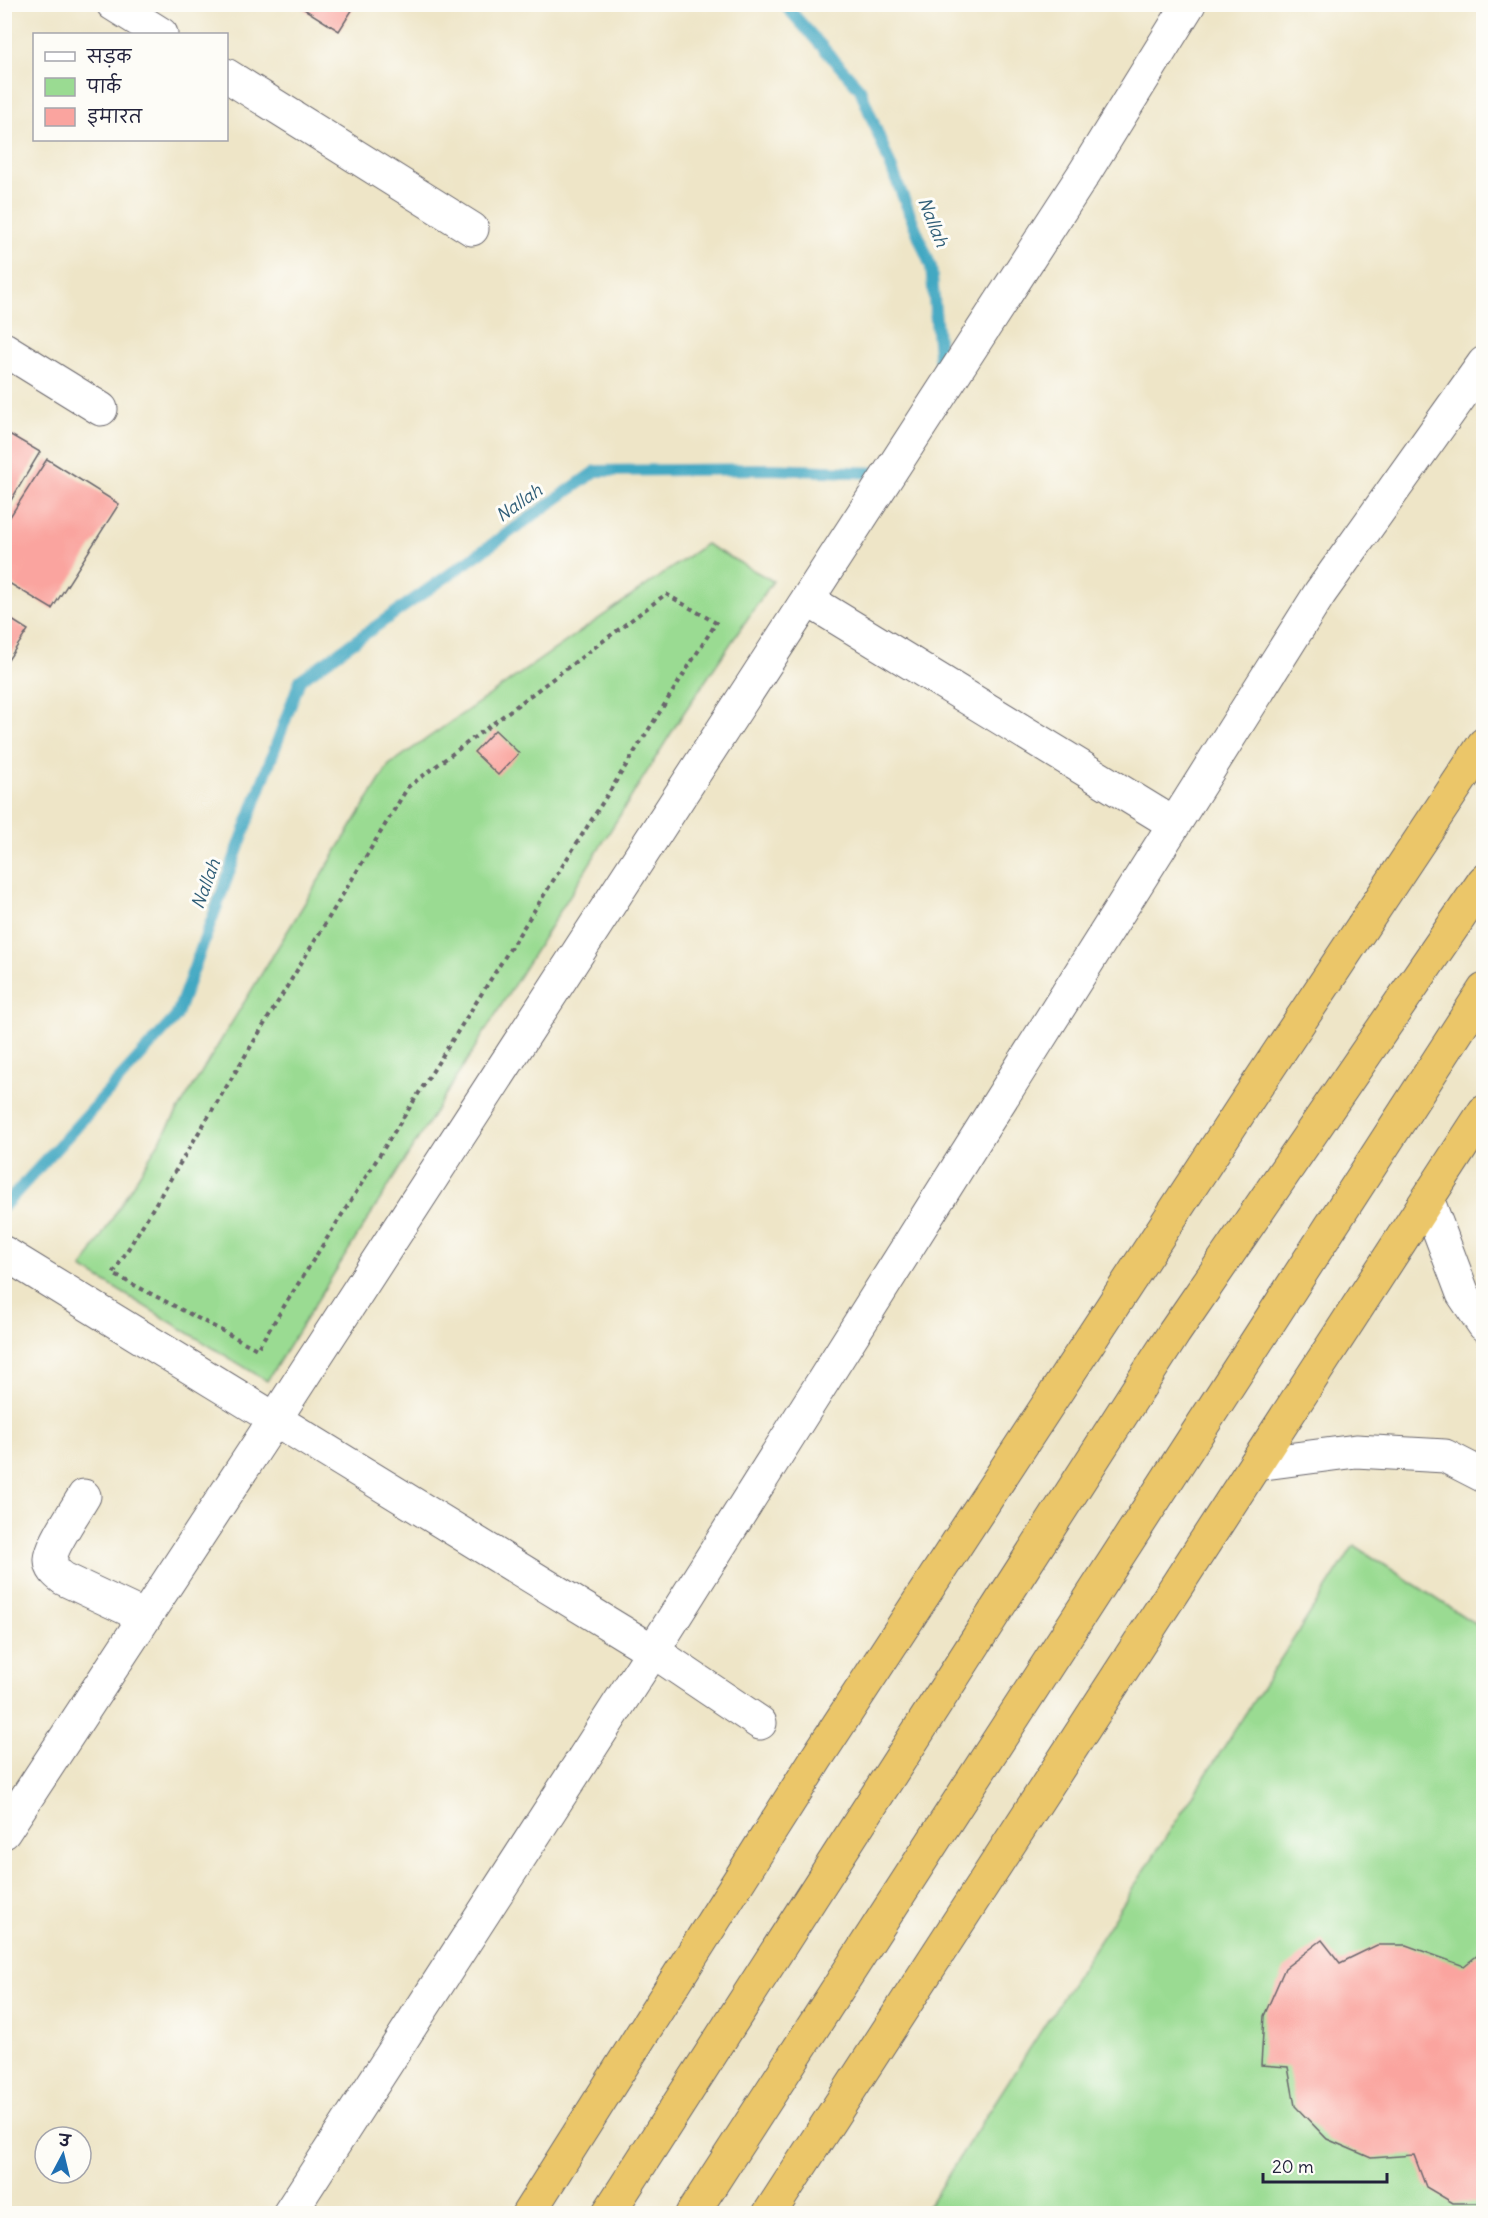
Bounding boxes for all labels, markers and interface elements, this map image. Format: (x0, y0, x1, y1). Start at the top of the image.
legend (33, 33, 228, 141)
text: सड़क (86, 45, 132, 68)
text: पार्क (86, 73, 122, 98)
text: इमारत (87, 105, 143, 128)
water label: Nallah (913, 194, 954, 250)
water label: Nallah (491, 478, 547, 527)
water label: Nallah (186, 855, 225, 912)
north arrow (33, 2125, 93, 2185)
text: उ (56, 2129, 73, 2151)
scale bar (1263, 2146, 1388, 2184)
text: 20 m (1272, 2155, 1314, 2178)

